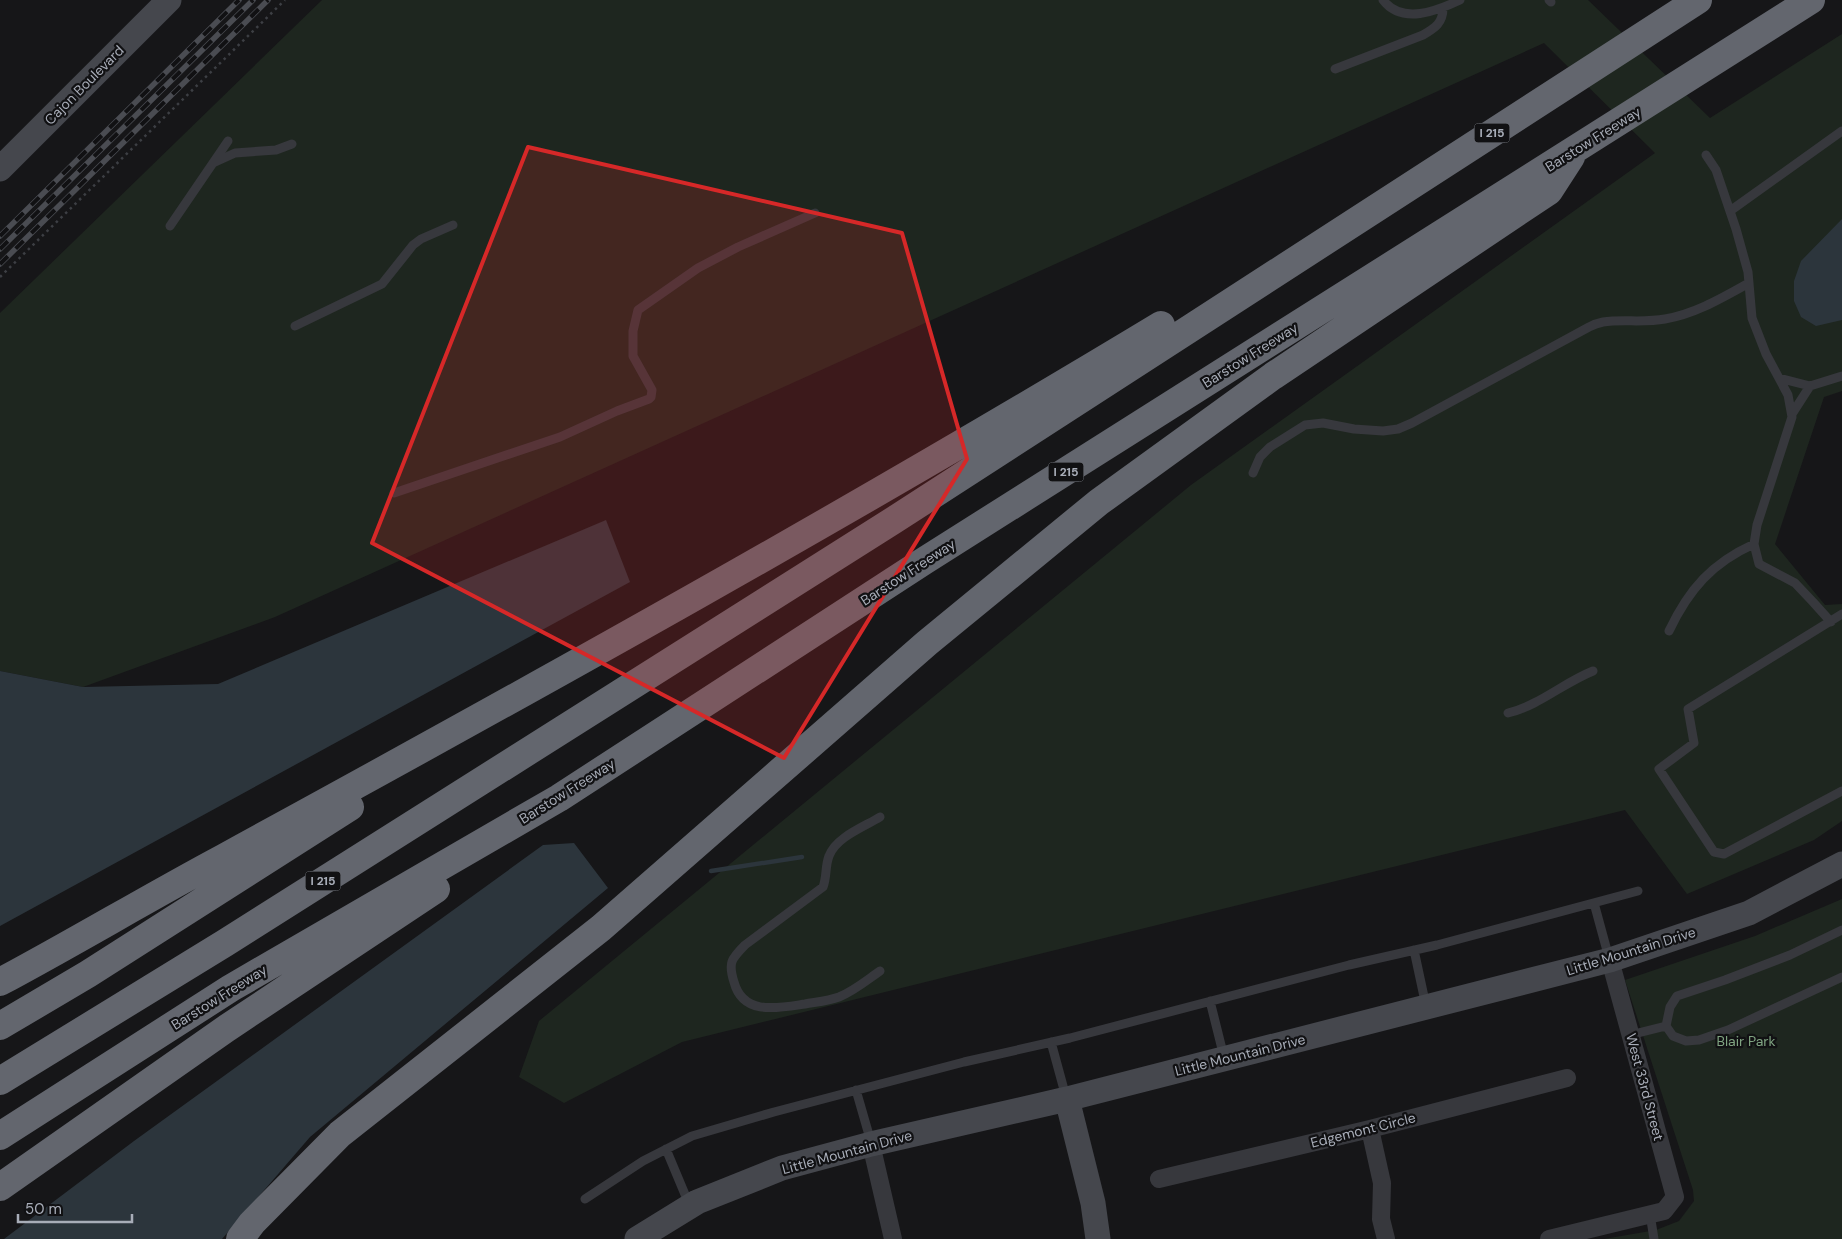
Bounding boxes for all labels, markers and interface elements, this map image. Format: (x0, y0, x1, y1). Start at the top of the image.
street label: Cajon Boulevard (41, 42, 127, 128)
street label: Barstow Freeway (1542, 102, 1644, 176)
road number: I 215 (1474, 124, 1510, 142)
street label: Barstow Freeway (1199, 318, 1301, 392)
road number: I 215 (1048, 462, 1084, 482)
street label: Barstow Freeway (857, 535, 959, 609)
street label: Barstow Freeway (516, 754, 618, 828)
road number: I 215 (306, 871, 340, 890)
street label: Little Mountain Drive (1564, 923, 1698, 979)
street label: Barstow Freeway (168, 960, 270, 1034)
street label: Little Mountain Drive (1173, 1030, 1307, 1080)
street label: West 33rd Street (1622, 1031, 1668, 1143)
park label: Blair Park (1716, 1032, 1776, 1050)
street label: Edgemont Circle (1309, 1108, 1417, 1152)
street label: Little Mountain Drive (780, 1126, 914, 1178)
scale bar (18, 1192, 131, 1224)
text: 50 m (25, 1199, 62, 1219)

